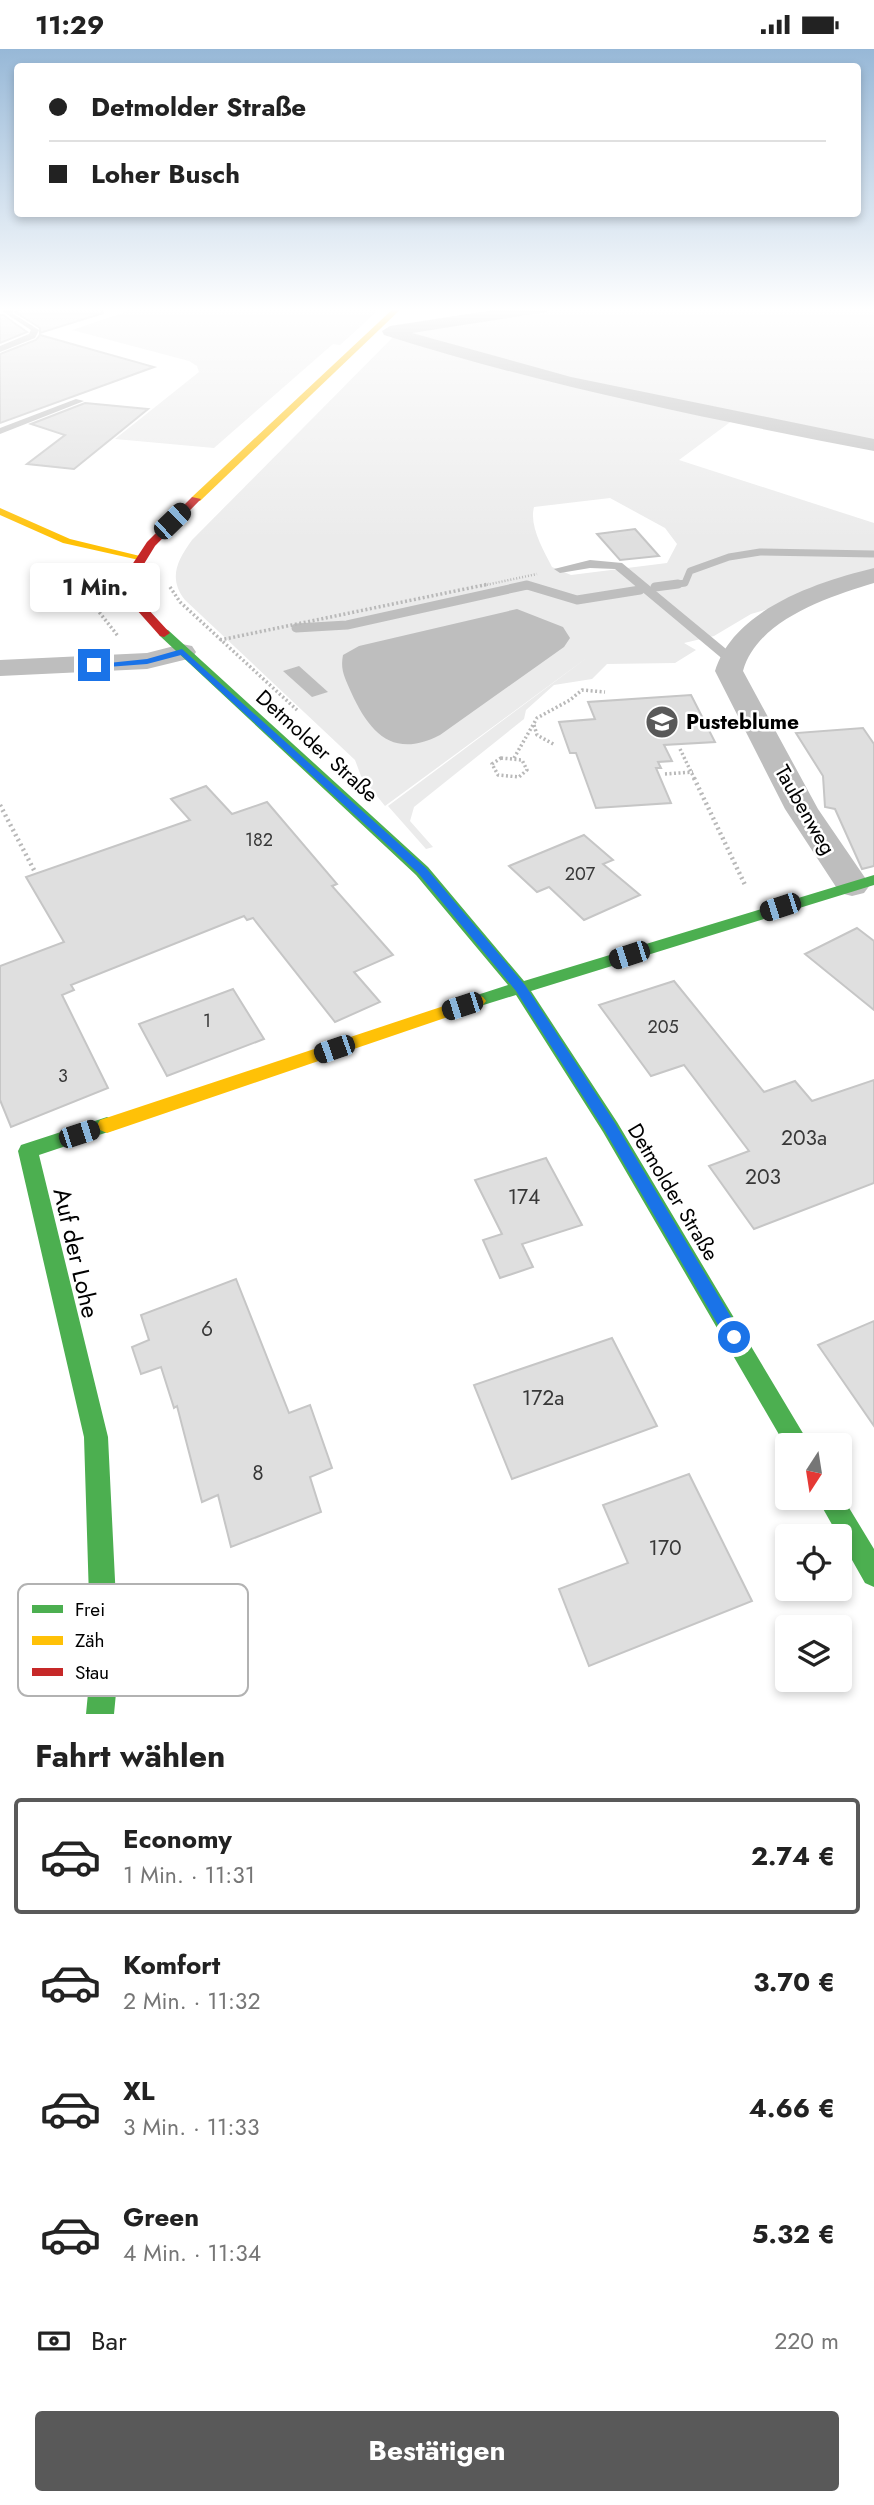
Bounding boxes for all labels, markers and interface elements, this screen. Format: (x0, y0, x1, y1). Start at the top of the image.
text: 11:29 (35, 6, 104, 44)
text: Detmolder Straße (91, 88, 306, 126)
text: Loher Busch (91, 155, 240, 193)
car (150, 499, 195, 543)
callout: 1 Min. (29, 563, 159, 613)
text: 1 Min. (62, 570, 128, 604)
route end (78, 649, 110, 681)
street label: Detmolder Straße (249, 683, 385, 809)
school or university icon: Pusteblume (643, 703, 681, 741)
place label: Pusteblume (686, 707, 799, 737)
street label: Taubenweg (767, 760, 843, 860)
house number: 182 (245, 827, 273, 853)
house number: 207 (565, 861, 596, 887)
car (757, 891, 804, 923)
car (606, 939, 653, 971)
car (439, 990, 486, 1022)
house number: 1 (203, 1008, 211, 1034)
house number: 205 (647, 1014, 679, 1040)
car (311, 1032, 358, 1066)
house number: 3 (58, 1063, 68, 1089)
car (56, 1118, 103, 1150)
street label: Detmolder Straße (620, 1118, 726, 1267)
house number: 203a (781, 1123, 827, 1153)
house number: 203 (745, 1162, 781, 1192)
house number: 174 (508, 1182, 540, 1212)
street label: Auf der Lohe (45, 1184, 108, 1321)
house number: 6 (201, 1314, 213, 1344)
route start (718, 1321, 750, 1353)
house number: 172a (522, 1383, 564, 1413)
north arrow (775, 1433, 852, 1510)
map controls (775, 1433, 852, 1692)
house number: 8 (252, 1458, 264, 1488)
button: locate (775, 1524, 852, 1601)
house number: 170 (648, 1533, 682, 1563)
legend (18, 1584, 248, 1696)
text: Frei (75, 1596, 105, 1623)
button: layers (775, 1615, 852, 1692)
text: Zäh (75, 1627, 105, 1654)
text: Stau (75, 1659, 109, 1686)
text: Fahrt wählen (35, 1733, 225, 1779)
text: Economy (123, 1820, 232, 1858)
icon: car (39, 1825, 102, 1888)
text: 2.74 € (751, 1837, 835, 1875)
text: 1 Min. · 11:31 (123, 1858, 255, 1892)
text: Komfort (123, 1946, 220, 1984)
icon: car (39, 1951, 102, 2014)
text: 3.70 € (753, 1963, 835, 2001)
text: 2 Min. · 11:32 (123, 1984, 261, 2018)
text: XL (123, 2072, 155, 2110)
icon: car (39, 2077, 102, 2140)
text: 4.66 € (749, 2089, 835, 2127)
text: 3 Min. · 11:33 (123, 2110, 259, 2144)
text: Green (123, 2198, 199, 2236)
icon: car (39, 2203, 102, 2266)
text: 5.32 € (752, 2215, 835, 2253)
text: 4 Min. · 11:34 (123, 2236, 261, 2270)
icon: cash (35, 2322, 73, 2360)
text: Bar (91, 2322, 127, 2360)
text: 220 m (774, 2324, 839, 2358)
button: Bestätigen (35, 2411, 839, 2491)

